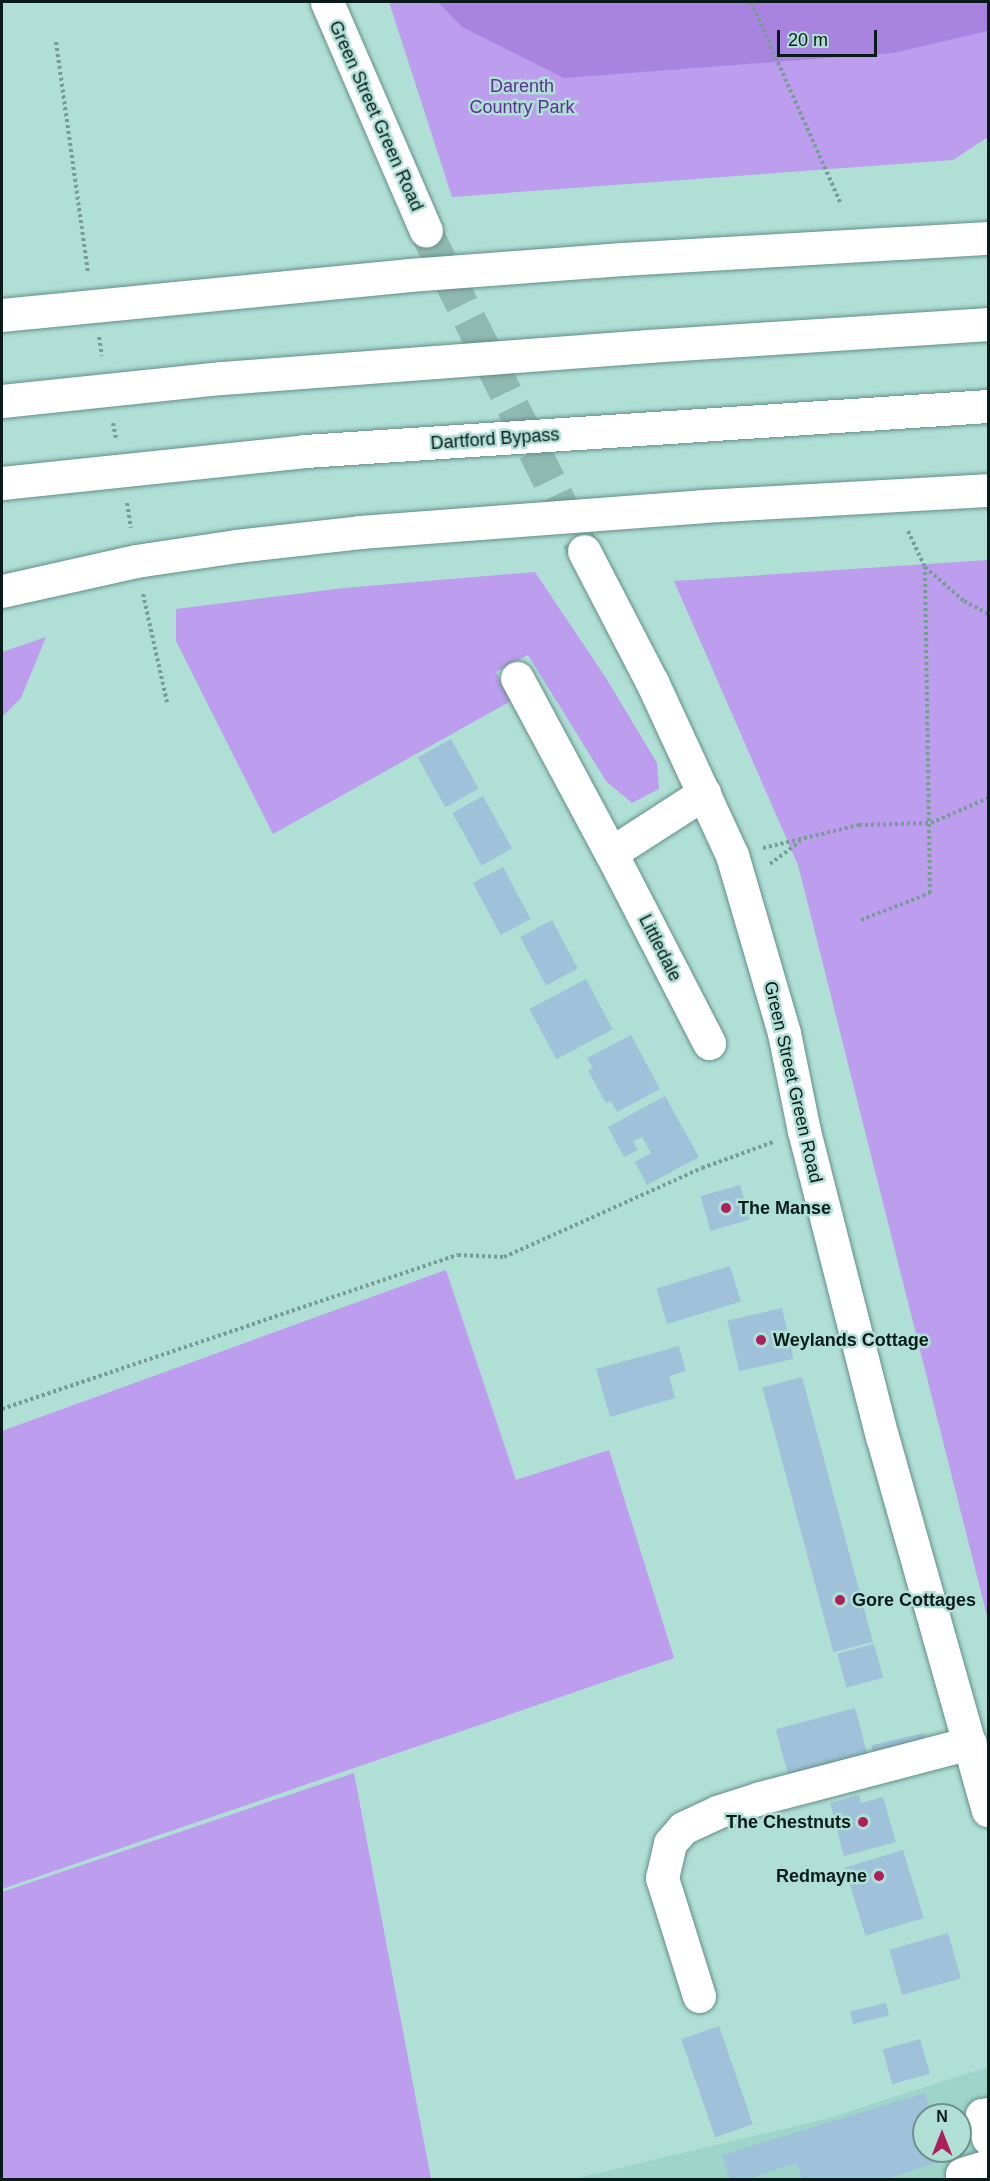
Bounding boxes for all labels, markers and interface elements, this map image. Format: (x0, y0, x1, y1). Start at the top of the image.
street label: Green Street Green Road (324, 17, 428, 215)
scale bar (780, 18, 880, 56)
text: 20 m (788, 30, 828, 50)
park label: Darenth Country Park (469, 76, 575, 118)
street label: Dartford Bypass (430, 424, 560, 454)
street label: Littledale (634, 911, 686, 985)
street label: Green Street Green Road (759, 979, 827, 1185)
place label: The Manse (738, 1197, 831, 1219)
marker: The Manse (719, 1201, 733, 1215)
place label: Weylands Cottage (773, 1329, 929, 1351)
marker: Weylands Cottage (754, 1333, 768, 1347)
place label: Gore Cottages (852, 1589, 976, 1611)
marker: Gore Cottages (833, 1593, 847, 1607)
place label: The Chestnuts (726, 1811, 851, 1833)
marker: The Chestnuts (856, 1815, 870, 1829)
place label: Redmayne (776, 1865, 867, 1887)
marker: Redmayne (872, 1869, 886, 1883)
north arrow (912, 2103, 972, 2163)
text: N (936, 2108, 948, 2125)

